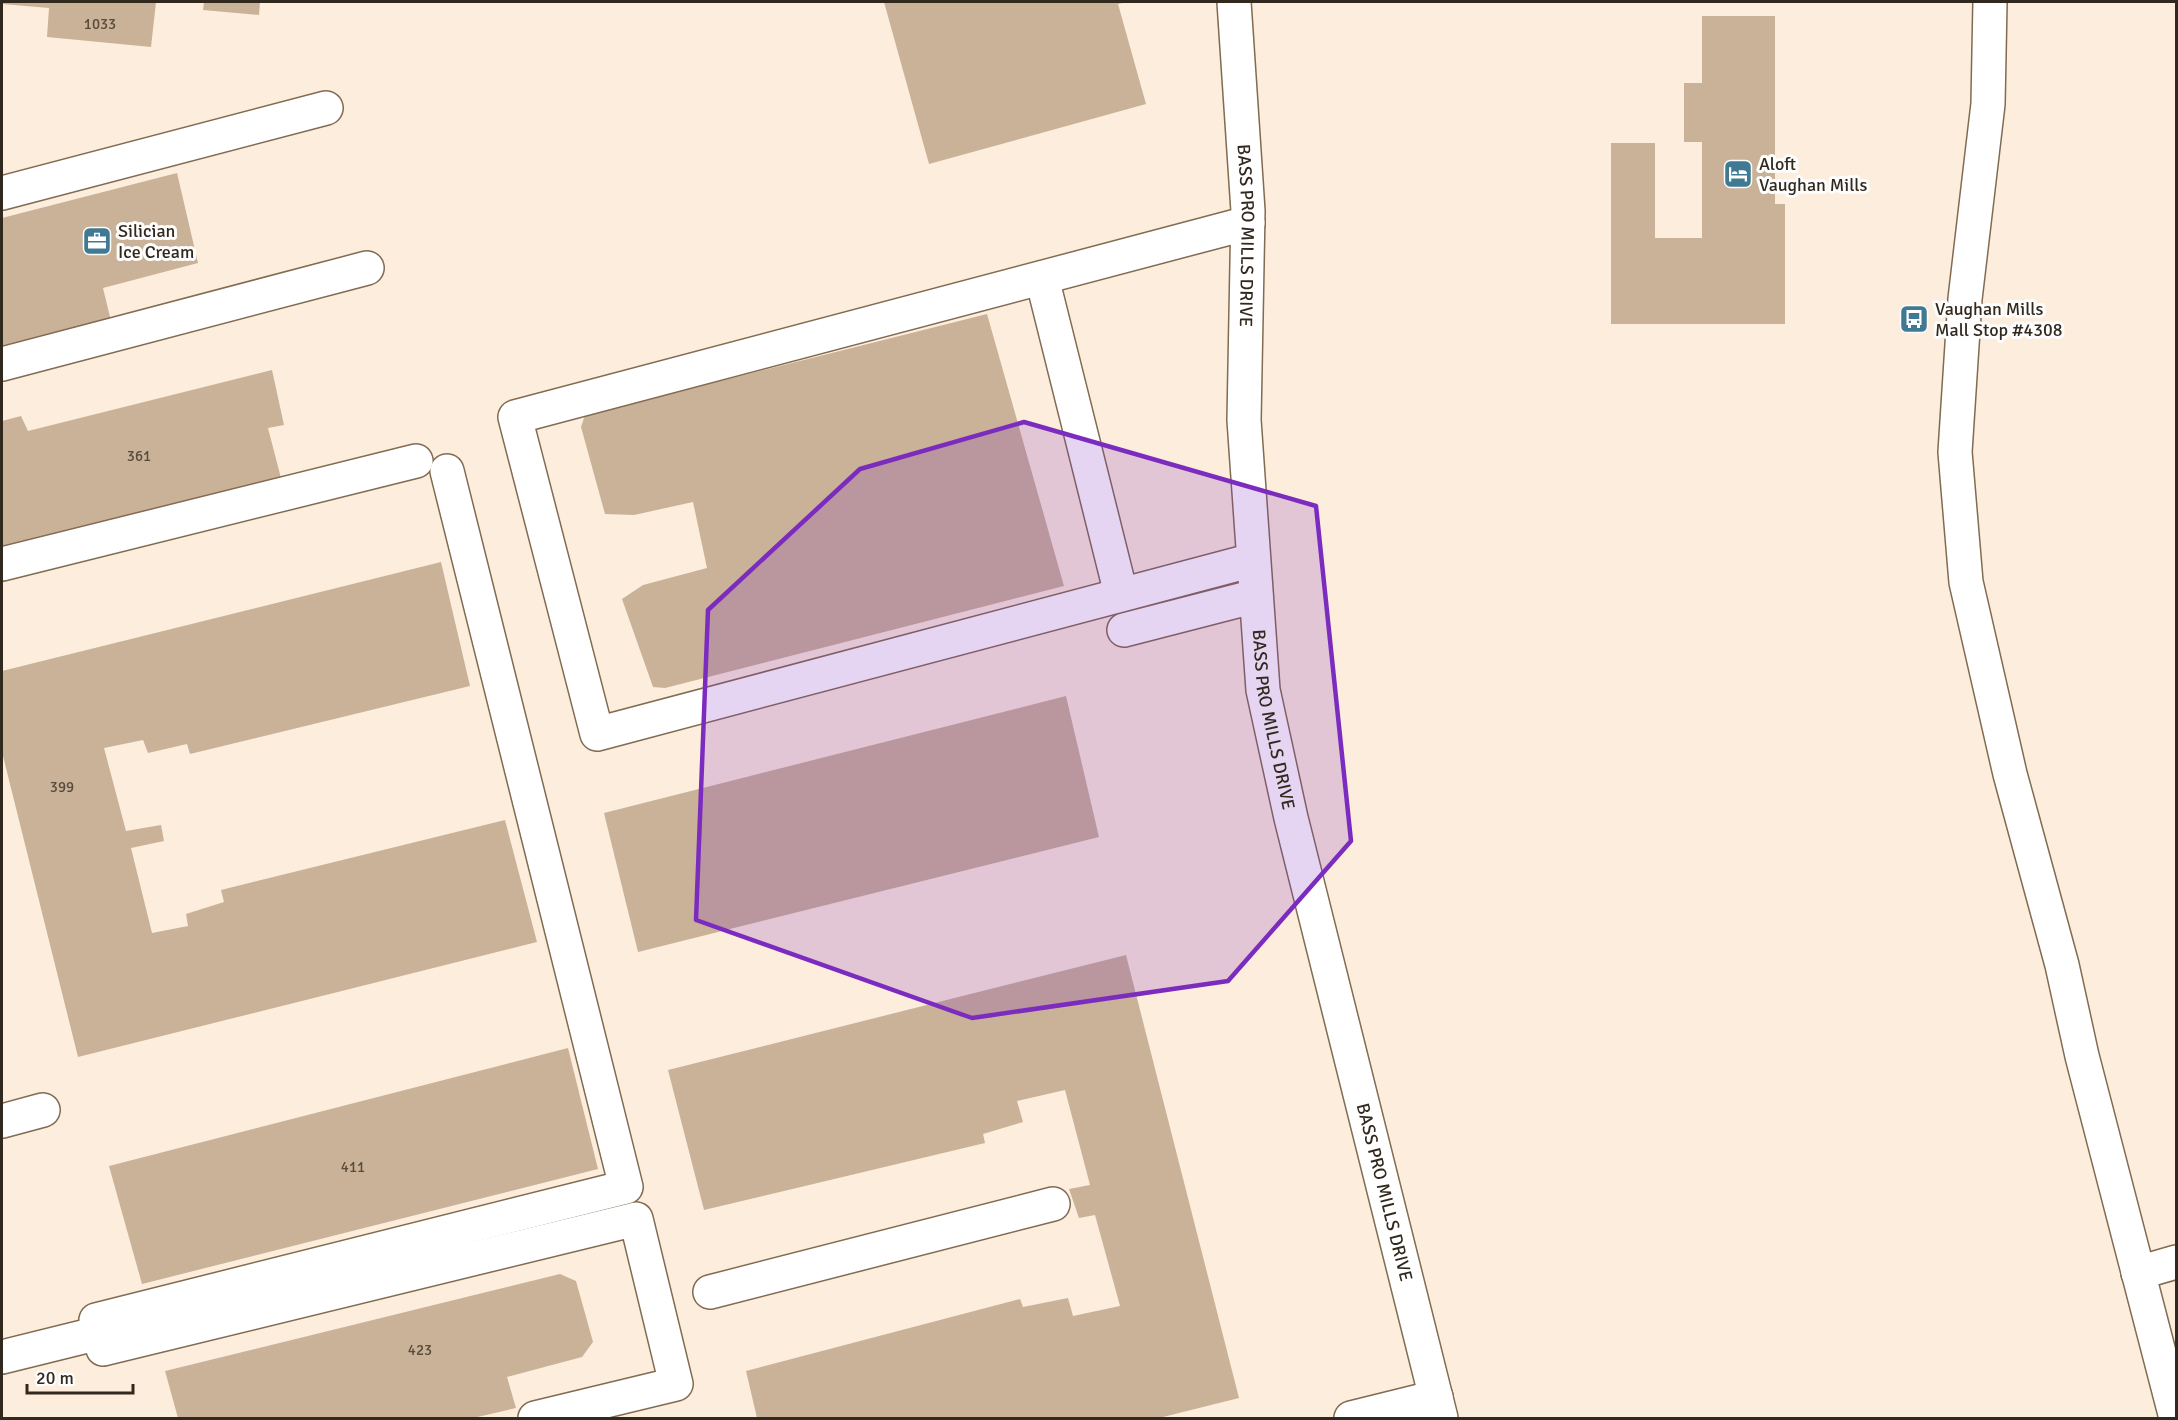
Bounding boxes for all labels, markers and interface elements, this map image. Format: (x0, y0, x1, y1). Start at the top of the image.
house number: 1033 (84, 15, 116, 33)
street label: BASS PRO MILLS DRIVE (1233, 143, 1259, 327)
place label: Aloft Vaughan Mills (1759, 153, 1868, 196)
hotel icon: Aloft Vaughan Mills (1722, 158, 1754, 190)
place label: Silician Ice Cream (118, 220, 194, 263)
office icon: Silician Ice Cream (81, 225, 113, 257)
place label: Vaughan Mills Mall Stop #4308 (1935, 298, 2062, 341)
bus stop icon: Vaughan Mills Mall Stop #4308 (1898, 303, 1930, 335)
house number: 361 (127, 447, 151, 465)
street label: BASS PRO MILLS DRIVE (1248, 629, 1300, 812)
house number: 399 (50, 778, 74, 796)
street label: BASS PRO MILLS DRIVE (1352, 1101, 1417, 1284)
house number: 411 (341, 1158, 365, 1176)
house number: 423 (408, 1341, 432, 1359)
scale bar (27, 1357, 134, 1395)
text: 20 m (36, 1367, 74, 1389)

